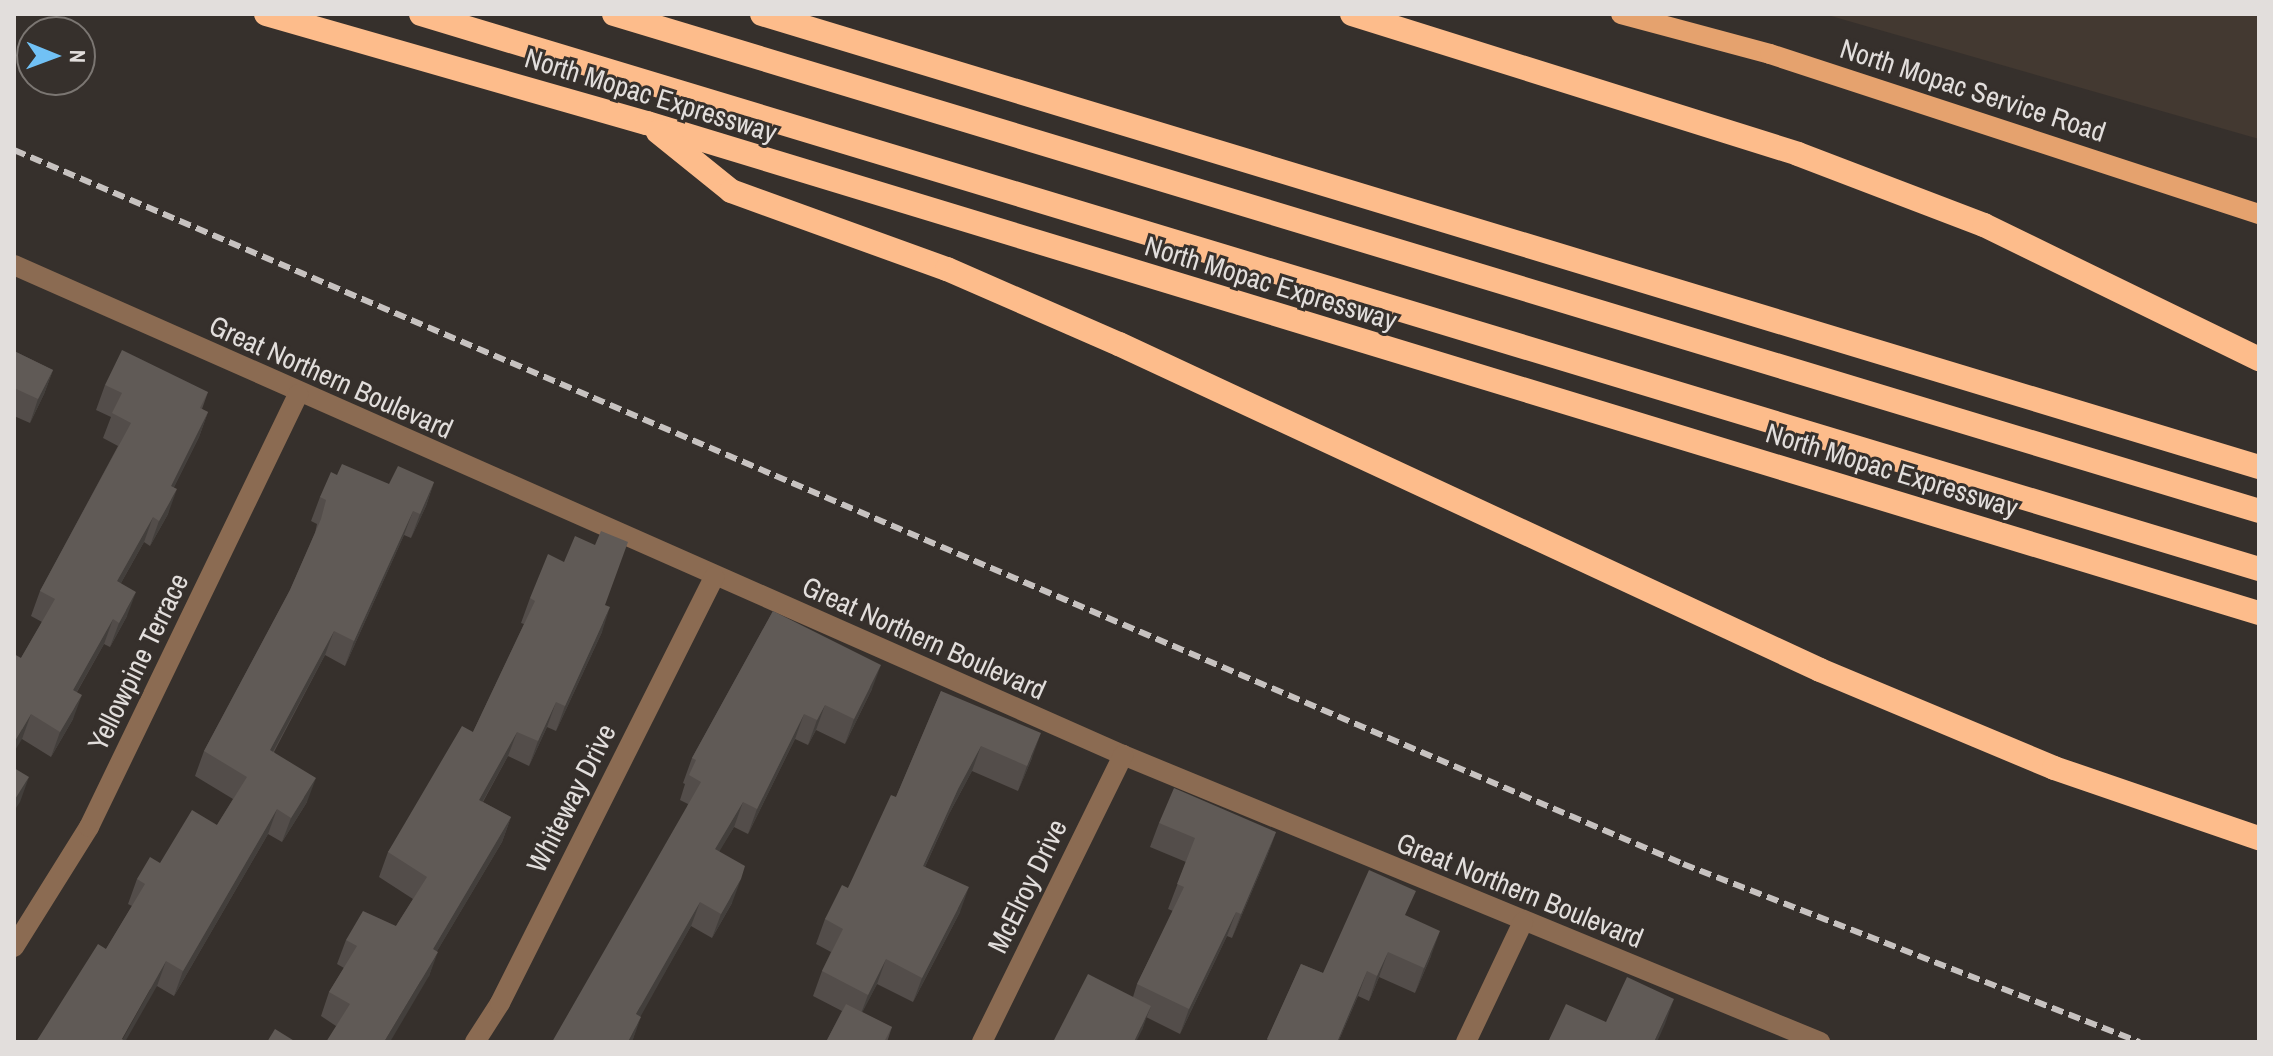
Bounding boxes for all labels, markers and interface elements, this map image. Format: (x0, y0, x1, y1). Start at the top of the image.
north arrow (16, 16, 96, 96)
street label: North Mopac Service Road (1836, 31, 2110, 149)
street label: North Mopac Expressway (521, 41, 781, 149)
text: N (63, 50, 93, 63)
street label: North Mopac Expressway (1141, 229, 1401, 337)
street label: Great Northern Boulevard (204, 308, 458, 446)
street label: North Mopac Expressway (1762, 416, 2022, 524)
street label: Yellowpine Terrace (81, 568, 195, 756)
street label: Great Northern Boulevard (797, 569, 1051, 707)
street label: Whiteway Drive (519, 718, 623, 878)
street label: McElroy Drive (980, 814, 1074, 958)
street label: Great Northern Boulevard (1392, 825, 1648, 955)

